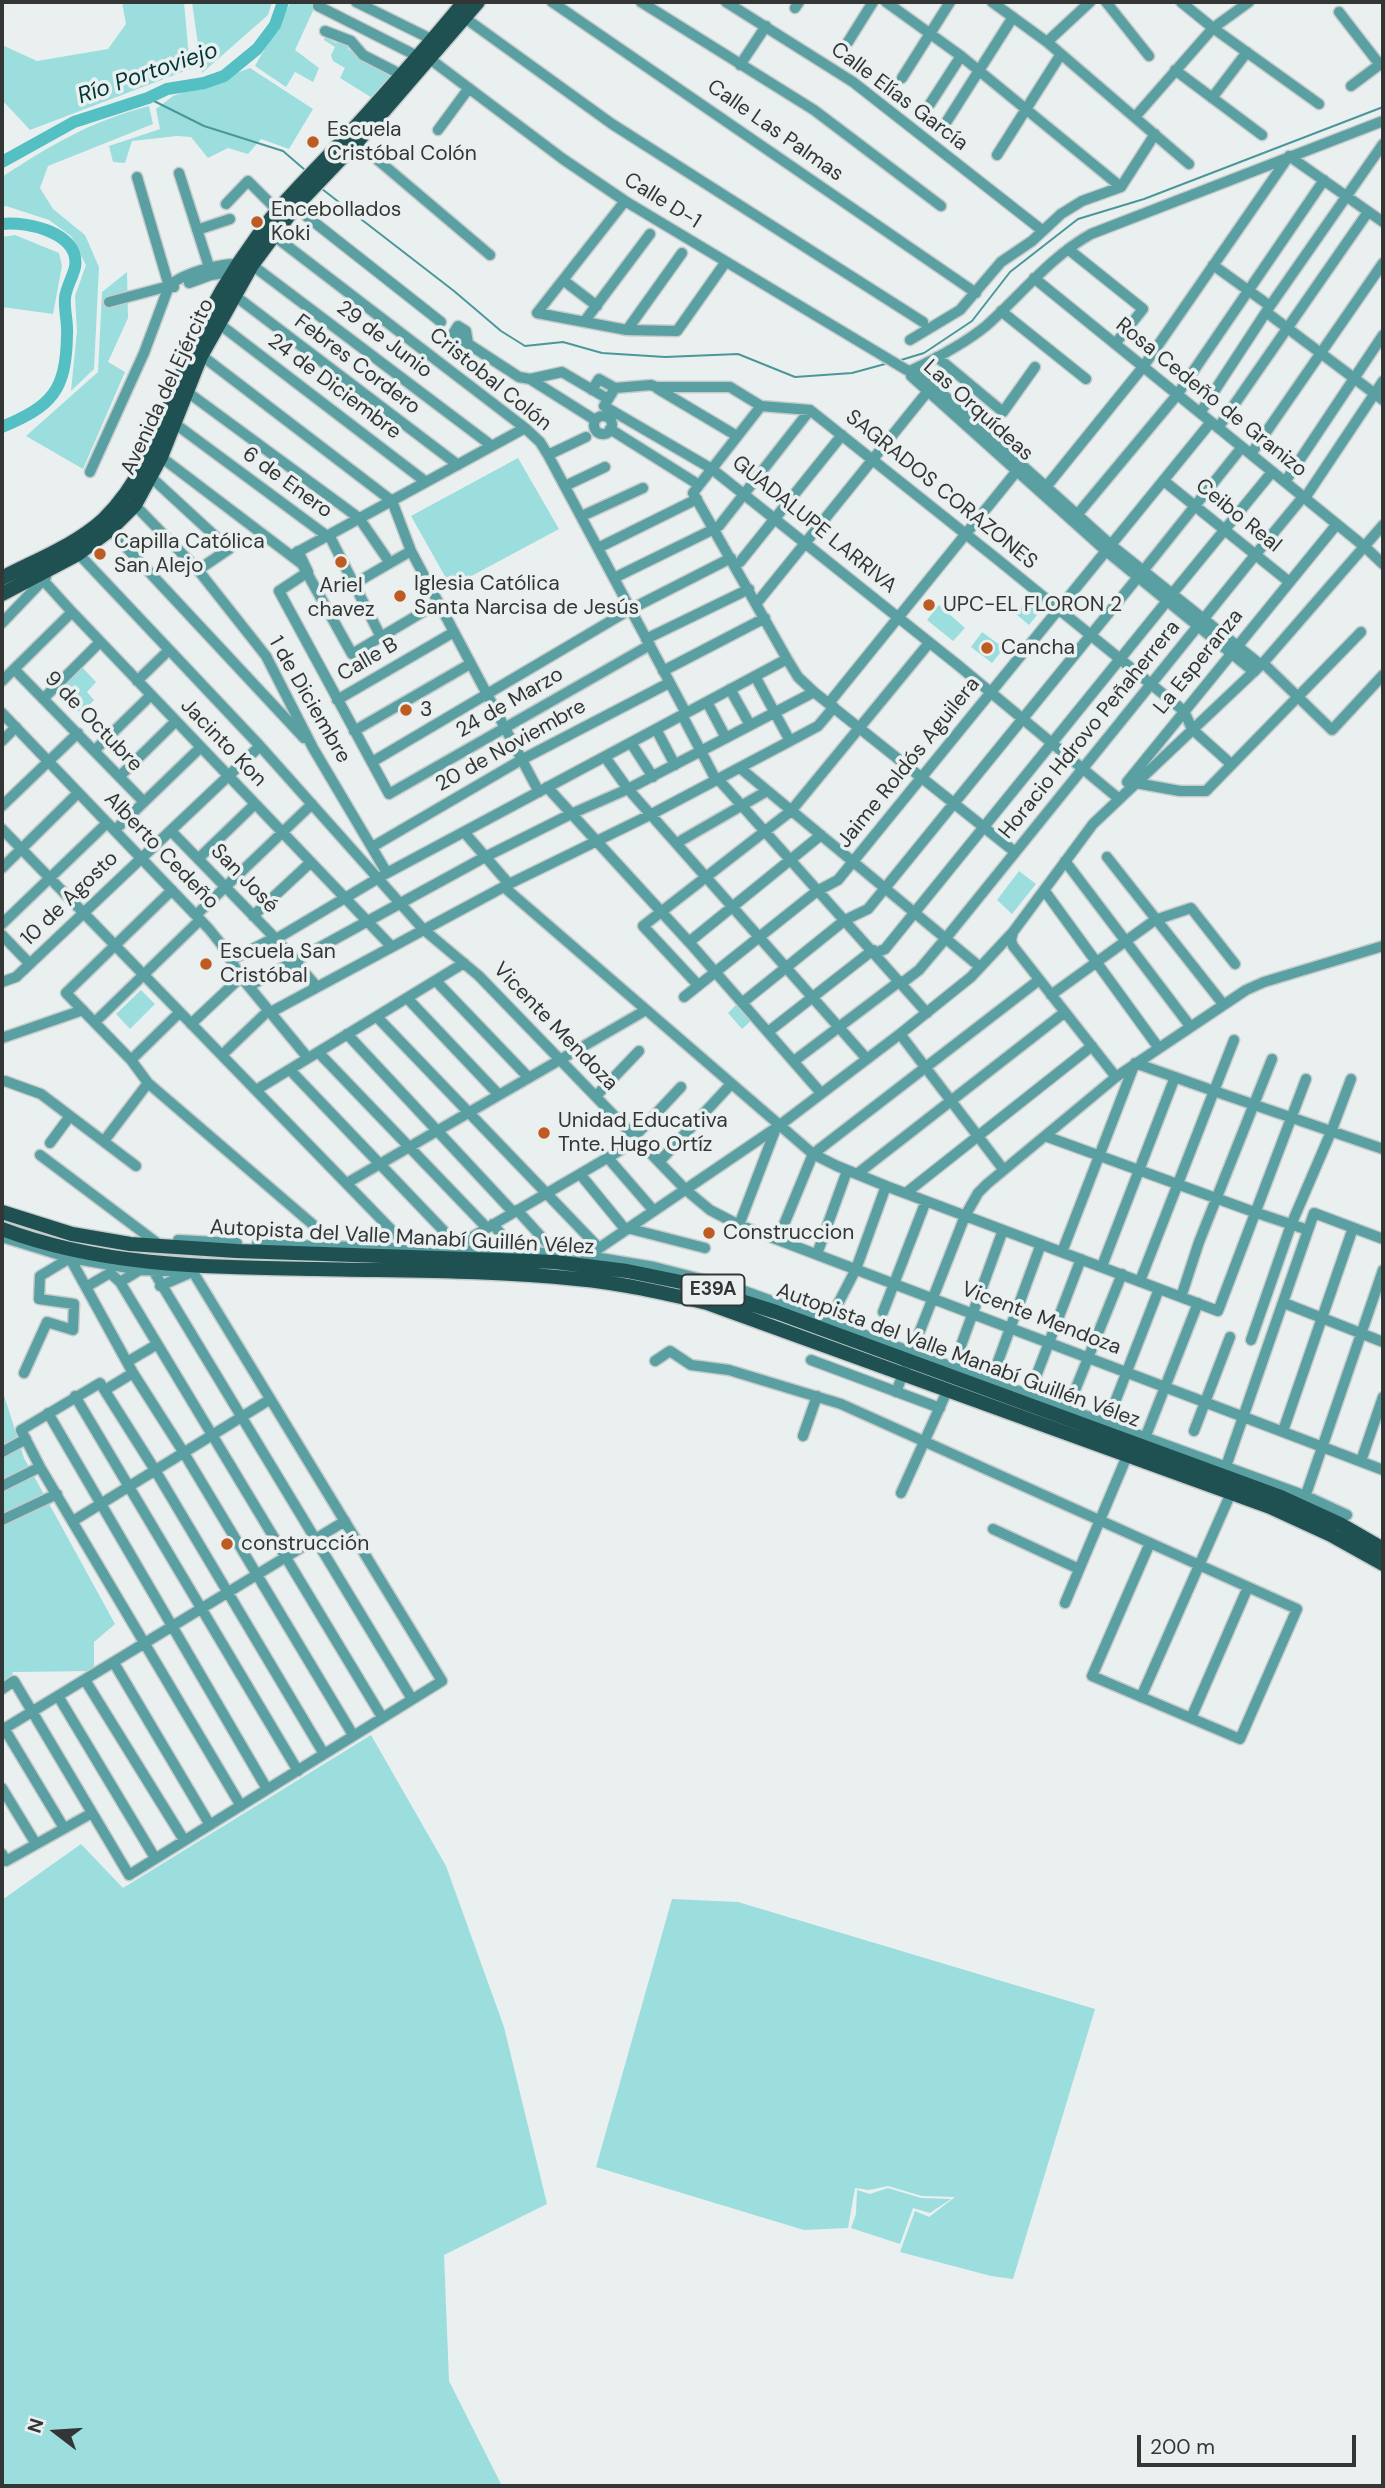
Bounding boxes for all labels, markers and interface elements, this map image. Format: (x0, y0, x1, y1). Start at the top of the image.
water label: Río Portoviejo (74, 37, 222, 111)
street label: Calle Elías García (826, 37, 972, 157)
street label: Calle Las Palmas (702, 75, 848, 187)
place label: Escuela Cristóbal Colón (327, 117, 477, 167)
marker: Escuela Cristóbal Colón (305, 134, 321, 150)
street label: Calle D-1 (619, 168, 705, 234)
place label: Encebollados Koki (271, 197, 401, 247)
marker: Encebollados Koki (249, 214, 265, 230)
street label: Avenida del Ejército (116, 295, 220, 479)
street label: 29 de Junio (331, 296, 437, 384)
street label: Febres Cordero (289, 309, 425, 421)
street label: Rosa Cedeño de Granizo (1110, 313, 1312, 483)
street label: Cristobal Colón (424, 323, 556, 437)
street label: 24 de Diciembre (262, 329, 406, 445)
street label: Las Orquídeas (918, 355, 1038, 467)
street label: SAGRADOS CORAZONES (840, 405, 1042, 575)
street label: 6 de Enero (237, 442, 337, 524)
street label: GUADALUPE LARRIVA (726, 451, 902, 599)
street label: Ceibo Real (1190, 474, 1286, 558)
place label: Capilla Católica San Alejo (114, 529, 265, 579)
marker: Capilla Católica San Alejo (92, 546, 108, 562)
marker: Ariel chavez (333, 554, 349, 570)
place label: Iglesia Católica Santa Narcisa de Jesús (414, 571, 639, 621)
place label: Ariel chavez (307, 573, 375, 623)
marker: Iglesia Católica Santa Narcisa de Jesús (392, 588, 408, 604)
place label: UPC-EL FLORON 2 (943, 592, 1122, 618)
marker: UPC-EL FLORON 2 (921, 597, 937, 613)
street label: La Esperanza (1149, 604, 1249, 720)
street label: Horacio Hdrovo Peñaherrera (994, 616, 1186, 844)
street label: 1 de Diciembre (262, 632, 356, 768)
street label: Calle B (333, 633, 403, 687)
place label: Cancha (1001, 635, 1075, 661)
marker: Cancha (979, 640, 995, 656)
street label: 24 de Marzo (452, 662, 568, 744)
street label: 9 de Octubre (39, 666, 147, 778)
street label: Jaime Roldós Aguilera (832, 673, 986, 853)
street label: Jacinto Kon (175, 694, 271, 792)
street label: 20 de Noviembre (431, 694, 591, 798)
place label: 3 (420, 697, 432, 723)
marker: 3 (398, 702, 414, 718)
street label: Alberto Cedeño (98, 787, 224, 915)
street label: San José (205, 839, 283, 919)
street label: 10 de Agosto (16, 846, 124, 952)
place label: Escuela San Cristóbal (220, 939, 336, 989)
marker: Escuela San Cristóbal (198, 956, 214, 972)
street label: Vicente Mendoza (487, 958, 623, 1096)
place label: Unidad Educativa Tnte. Hugo Ortíz (558, 1108, 728, 1158)
marker: Unidad Educativa Tnte. Hugo Ortíz (536, 1125, 552, 1141)
street label: Autopista del Valle Manabí Guillén Vélez (209, 1215, 595, 1261)
place label: Construccion (723, 1220, 854, 1246)
marker: Construccion (701, 1225, 717, 1241)
road number: E39A (682, 1274, 744, 1306)
street label: Vicente Mendoza (958, 1277, 1124, 1361)
street label: Autopista del Valle Manabí Guillén Vélez (773, 1278, 1143, 1434)
place label: construcción (241, 1531, 369, 1557)
marker: construcción (219, 1536, 235, 1552)
north arrow (21, 2397, 91, 2467)
text: N (21, 2415, 49, 2436)
scale bar (1140, 2422, 1359, 2466)
text: 200 m (1150, 2433, 1215, 2461)

